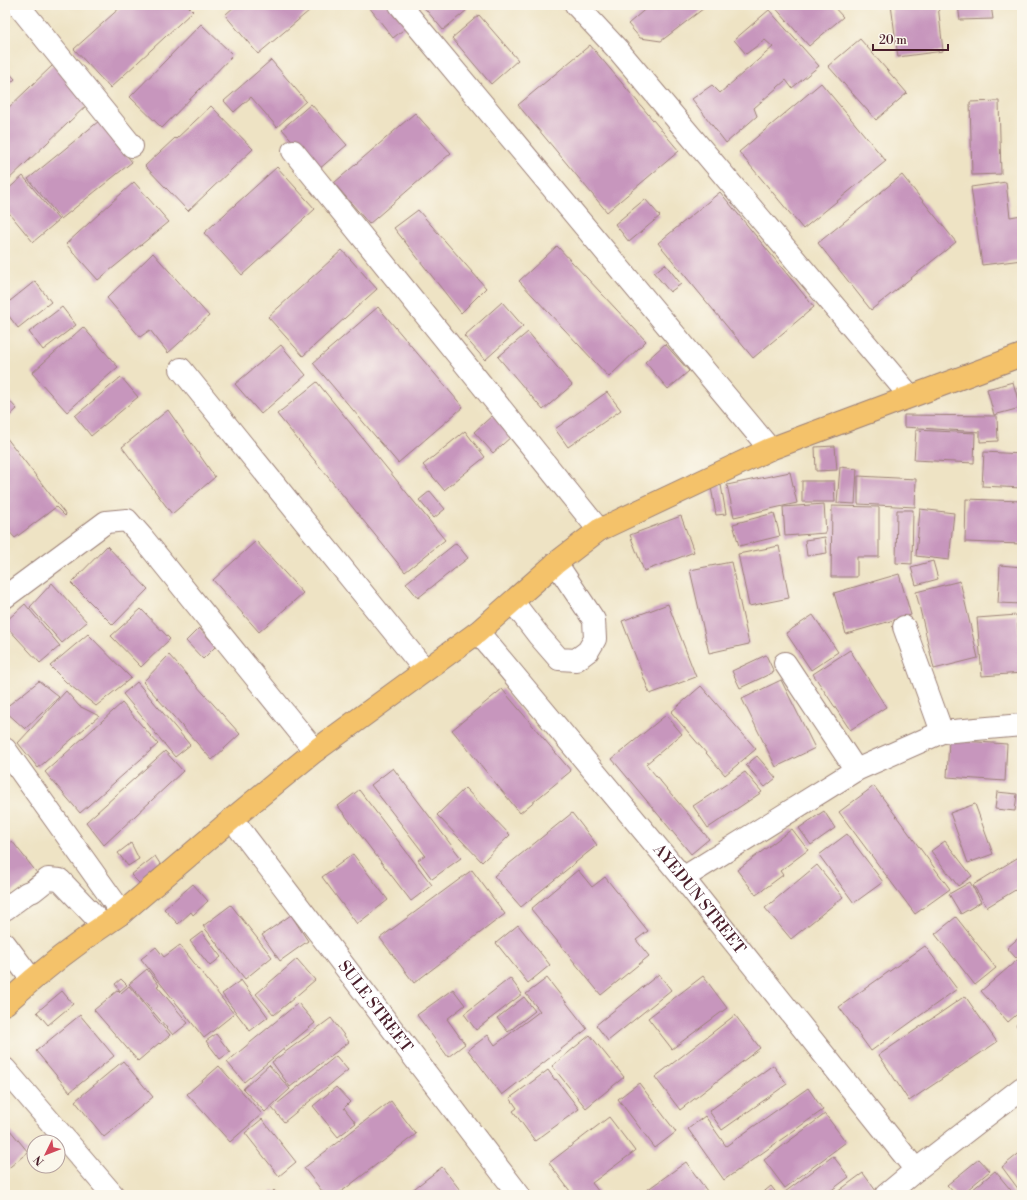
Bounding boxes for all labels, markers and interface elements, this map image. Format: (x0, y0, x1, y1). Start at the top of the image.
scale bar (873, 26, 948, 52)
text: 20 m (879, 33, 907, 48)
street label: AYEDUN STREET (648, 839, 750, 958)
street label: SULE STREET (334, 957, 417, 1057)
north arrow (26, 1134, 66, 1174)
text: N (31, 1152, 48, 1168)

